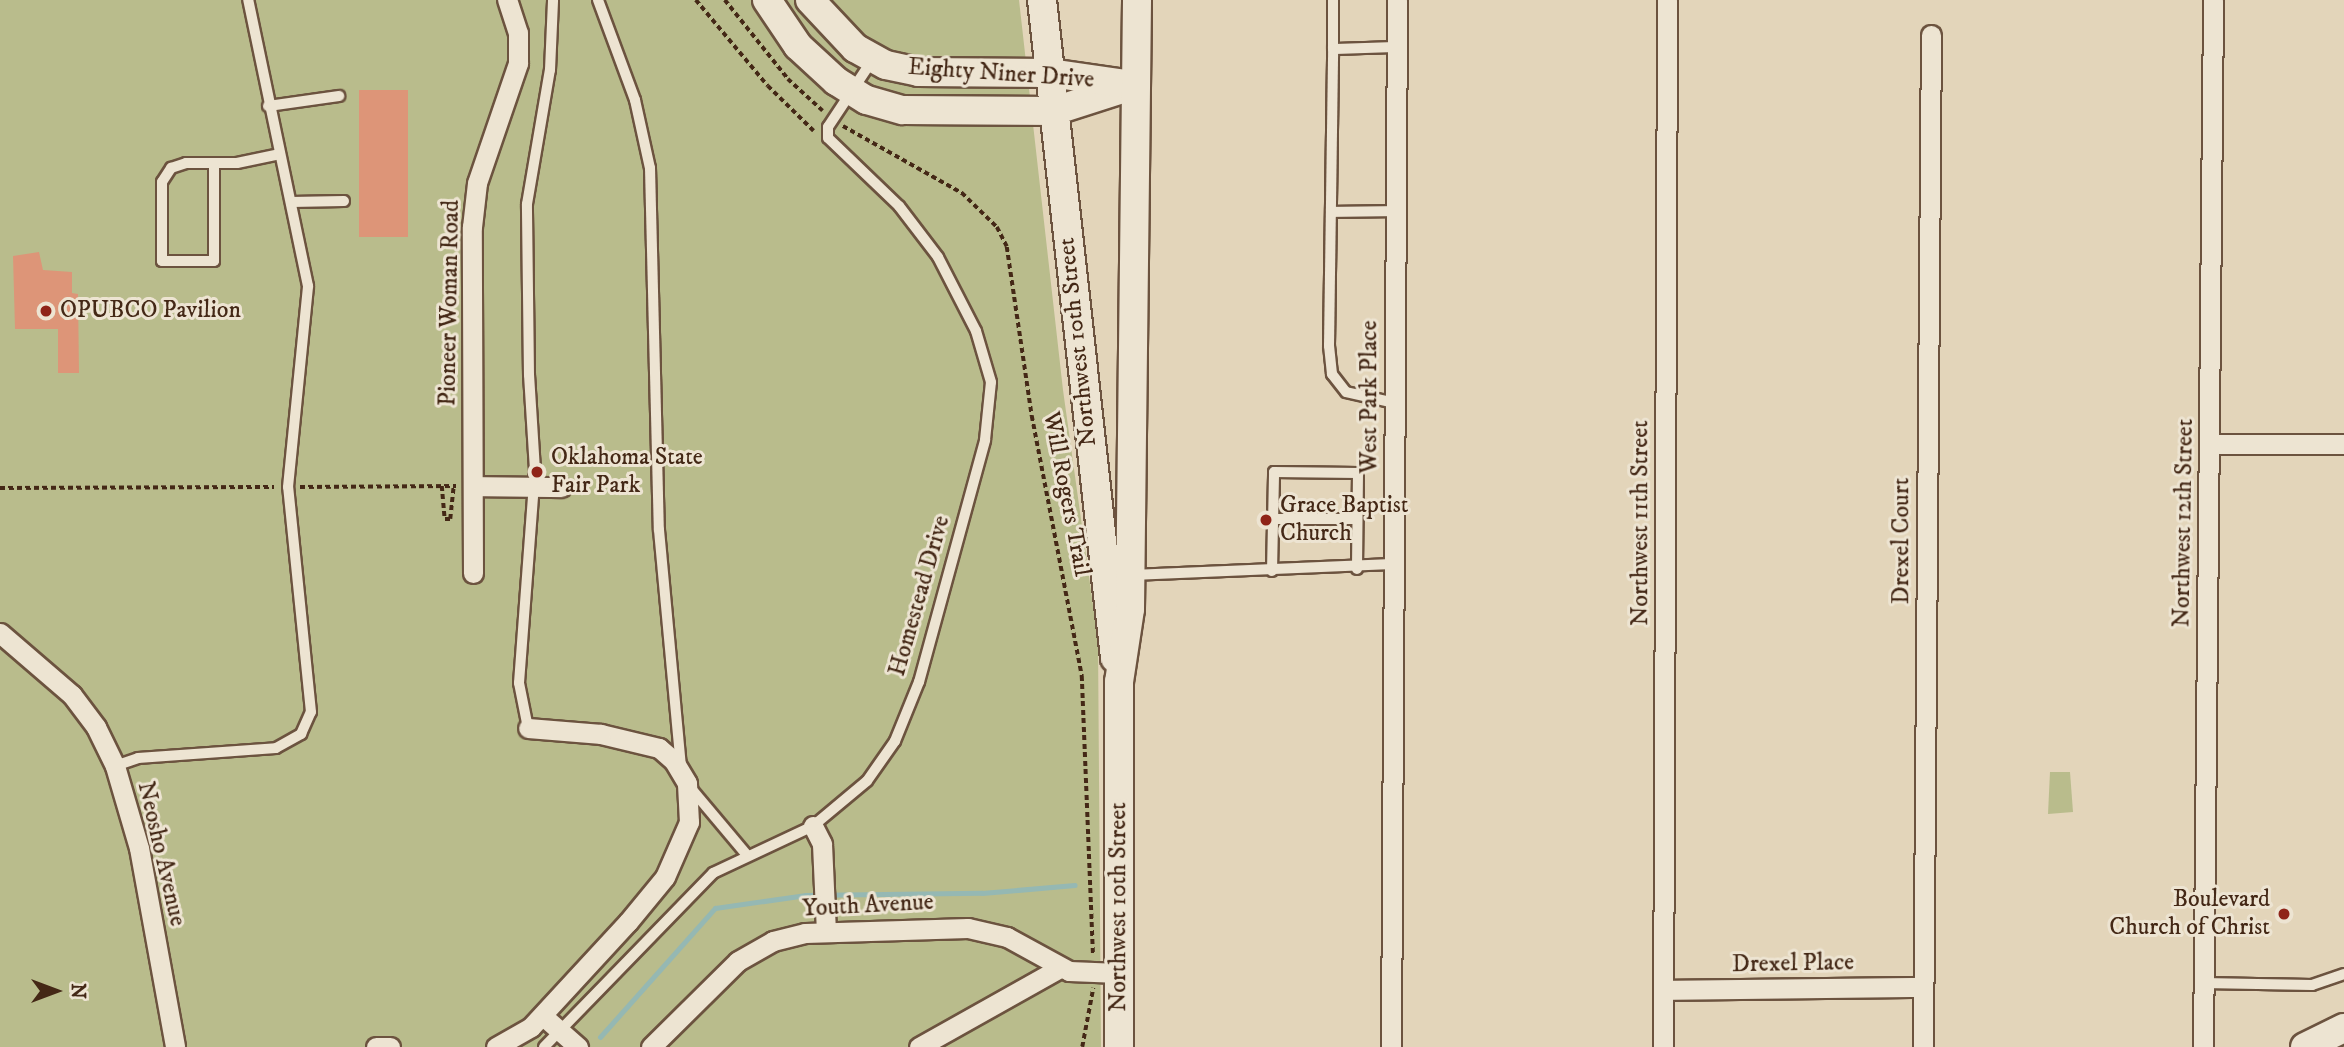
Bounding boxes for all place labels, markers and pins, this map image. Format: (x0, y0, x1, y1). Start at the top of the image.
place label: OPUBCO Pavilion (60, 297, 241, 325)
marker: OPUBCO Pavilion (38, 303, 54, 319)
place label: Oklahoma State Fair Park (551, 444, 703, 500)
marker: Oklahoma State Fair Park (529, 464, 545, 480)
place label: Grace Baptist Church (1280, 492, 1408, 548)
marker: Grace Baptist Church (1258, 512, 1274, 528)
place label: Boulevard Church of Christ (2109, 886, 2270, 942)
marker: Boulevard Church of Christ (2276, 906, 2292, 922)

